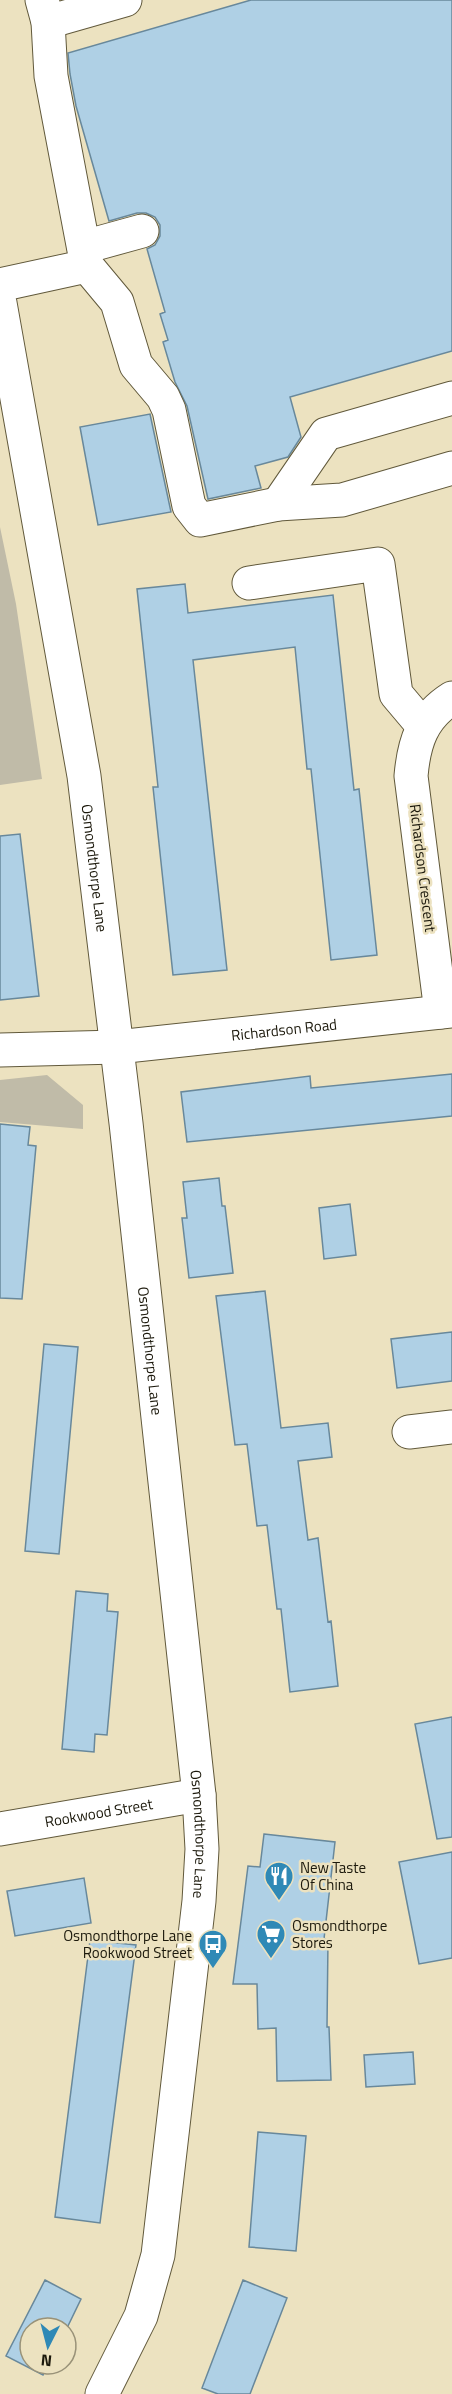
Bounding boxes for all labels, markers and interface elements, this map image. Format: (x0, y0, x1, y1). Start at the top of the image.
street label: Osmondthorpe Lane (76, 803, 114, 933)
street label: Richardson Crescent (404, 803, 442, 934)
street label: Richardson Road (230, 1012, 338, 1046)
street label: Osmondthorpe Lane (132, 1285, 169, 1416)
street label: Osmondthorpe Lane (185, 1769, 214, 1899)
street label: Rookwood Street (43, 1791, 155, 1833)
place label: New Taste Of China (300, 1856, 366, 1896)
restaurant icon: New Taste Of China (263, 1860, 295, 1902)
place label: Osmondthorpe Stores (292, 1914, 387, 1954)
supermarket icon: Osmondthorpe Stores (255, 1918, 287, 1960)
place label: Osmondthorpe Lane Rookwood Street (63, 1924, 193, 1964)
bus stop icon: Osmondthorpe Lane Rookwood Street (197, 1928, 229, 1970)
north arrow (18, 2316, 78, 2376)
text: N (40, 2348, 53, 2373)

